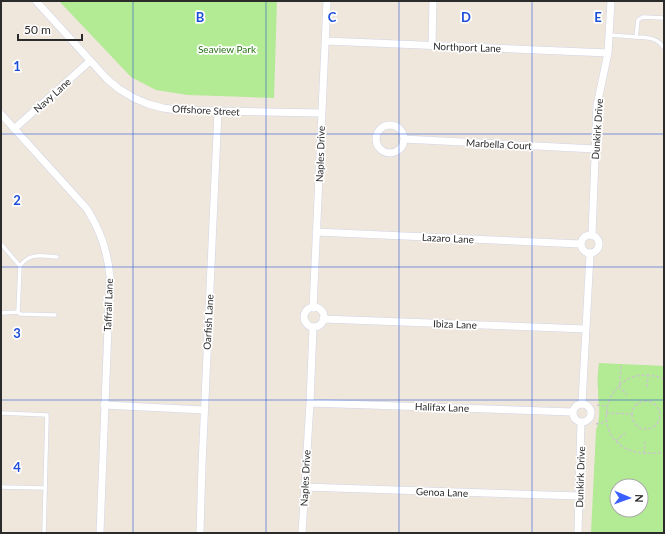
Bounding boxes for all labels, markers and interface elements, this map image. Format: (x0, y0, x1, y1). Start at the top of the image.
text: B (196, 9, 205, 25)
text: C (328, 9, 337, 25)
text: D (461, 9, 471, 25)
text: E (594, 9, 602, 25)
scale bar (18, 16, 82, 42)
text: 50 m (24, 22, 51, 37)
street label: Northport Lane (433, 40, 501, 54)
park label: Seaview Park (198, 43, 257, 55)
text: 1 (13, 58, 21, 74)
street label: Navy Lane (31, 75, 73, 115)
street label: Dunkirk Drive (589, 98, 605, 160)
street label: Offshore Street (172, 102, 241, 118)
street label: Naples Drive (313, 126, 327, 182)
street label: Marbella Court (466, 136, 533, 152)
text: 2 (13, 192, 21, 208)
street label: Lazaro Lane (422, 231, 474, 245)
street label: Taffrail Lane (101, 278, 115, 332)
street label: Oarfish Lane (201, 294, 215, 350)
street label: Ibiza Lane (433, 317, 477, 331)
text: 3 (13, 325, 21, 341)
street label: Halifax Lane (415, 400, 469, 414)
street label: Dunkirk Drive (573, 446, 587, 508)
street label: Naples Drive (298, 450, 312, 506)
text: 4 (13, 459, 21, 475)
north arrow (609, 478, 649, 518)
street label: Genoa Lane (416, 485, 468, 499)
text: N (633, 494, 646, 503)

